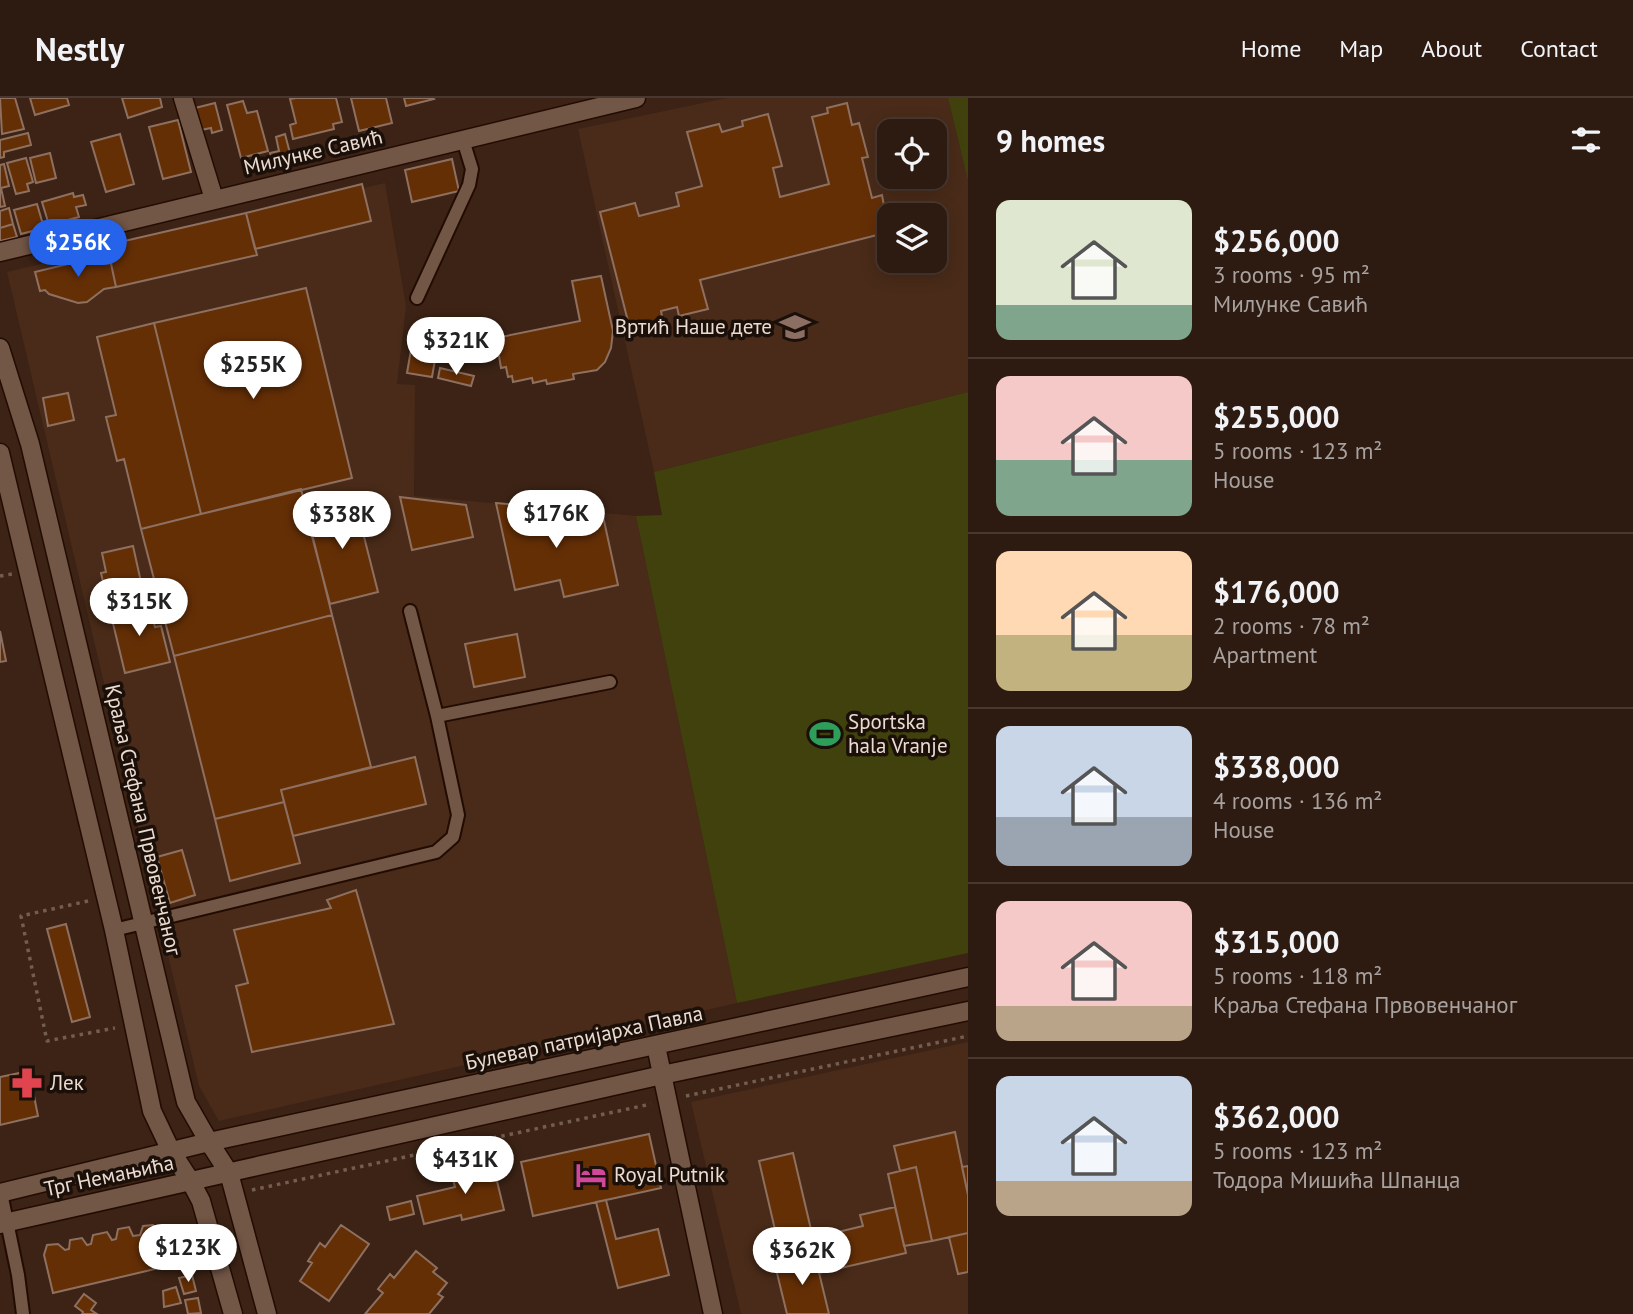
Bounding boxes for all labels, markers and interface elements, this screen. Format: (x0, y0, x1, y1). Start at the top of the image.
text: Nestly (35, 27, 124, 70)
text: Home (1241, 33, 1301, 64)
text: Map (1339, 33, 1383, 64)
text: About (1421, 33, 1482, 64)
text: Contact (1520, 33, 1598, 64)
map controls (877, 119, 947, 273)
button: locate (877, 119, 947, 189)
text: 9 homes (996, 121, 1105, 160)
icon: filters (1567, 121, 1605, 159)
street label: Милунке Савић (241, 122, 385, 181)
button: layers (877, 203, 947, 273)
pin: $256K (29, 220, 127, 279)
text: $256,000 (1213, 221, 1340, 260)
text: $256K (45, 227, 111, 256)
icon: home (1052, 228, 1136, 312)
text: 3 rooms · 95 m² (1213, 260, 1370, 289)
text: Милунке Савић (1213, 289, 1368, 318)
school or university icon: Вртић Наше дете (778, 310, 812, 344)
place label: Вртић Наше дете (615, 313, 772, 340)
pin: $321K (407, 317, 505, 377)
text: $321K (423, 325, 489, 354)
pin: $255K (204, 342, 302, 401)
text: $255K (220, 349, 286, 378)
text: $255,000 (1213, 397, 1340, 436)
icon: home (1052, 404, 1136, 488)
text: 5 rooms · 123 m² (1213, 436, 1382, 465)
text: House (1213, 465, 1275, 494)
pin: $176K (507, 490, 605, 550)
pin: $338K (293, 491, 391, 551)
text: $176K (523, 498, 589, 527)
text: $338K (309, 499, 375, 528)
text: $176,000 (1213, 572, 1340, 611)
pin: $315K (90, 578, 188, 638)
icon: home (1052, 579, 1136, 663)
text: $315K (106, 586, 172, 615)
text: 2 rooms · 78 m² (1213, 611, 1370, 640)
text: Apartment (1213, 640, 1317, 669)
street label: Краља Стефана Првовенчаног (99, 682, 188, 958)
place label: Sportska hala Vranje (848, 708, 948, 759)
sports icon: Sportska hala Vranje (808, 717, 842, 751)
text: $338,000 (1213, 747, 1340, 786)
icon: home (1052, 754, 1136, 838)
text: 4 rooms · 136 m² (1213, 786, 1382, 815)
text: House (1213, 815, 1275, 844)
text: $315,000 (1213, 922, 1340, 961)
icon: home (1052, 929, 1136, 1013)
text: 5 rooms · 118 m² (1213, 961, 1382, 990)
text: Краља Стефана Првовенчаног (1213, 990, 1517, 1019)
street label: Булевар патријарха Павла (463, 999, 705, 1076)
pharmacy icon: Лек (10, 1066, 44, 1100)
place label: Лек (49, 1069, 84, 1096)
text: $362,000 (1213, 1097, 1340, 1136)
icon: home (1052, 1104, 1136, 1188)
pin: $431K (416, 1136, 514, 1196)
text: 5 rooms · 123 m² (1213, 1136, 1382, 1165)
text: $431K (432, 1144, 498, 1173)
street label: Трг Немањића (42, 1149, 176, 1202)
hotel icon: Royal Putnik (574, 1158, 608, 1192)
place label: Royal Putnik (614, 1161, 725, 1188)
text: Тодора Мишића Шпанца (1213, 1165, 1460, 1194)
pin: $123K (139, 1224, 237, 1284)
pin: $362K (753, 1228, 851, 1287)
text: $123K (155, 1232, 221, 1261)
text: $362K (769, 1235, 835, 1264)

